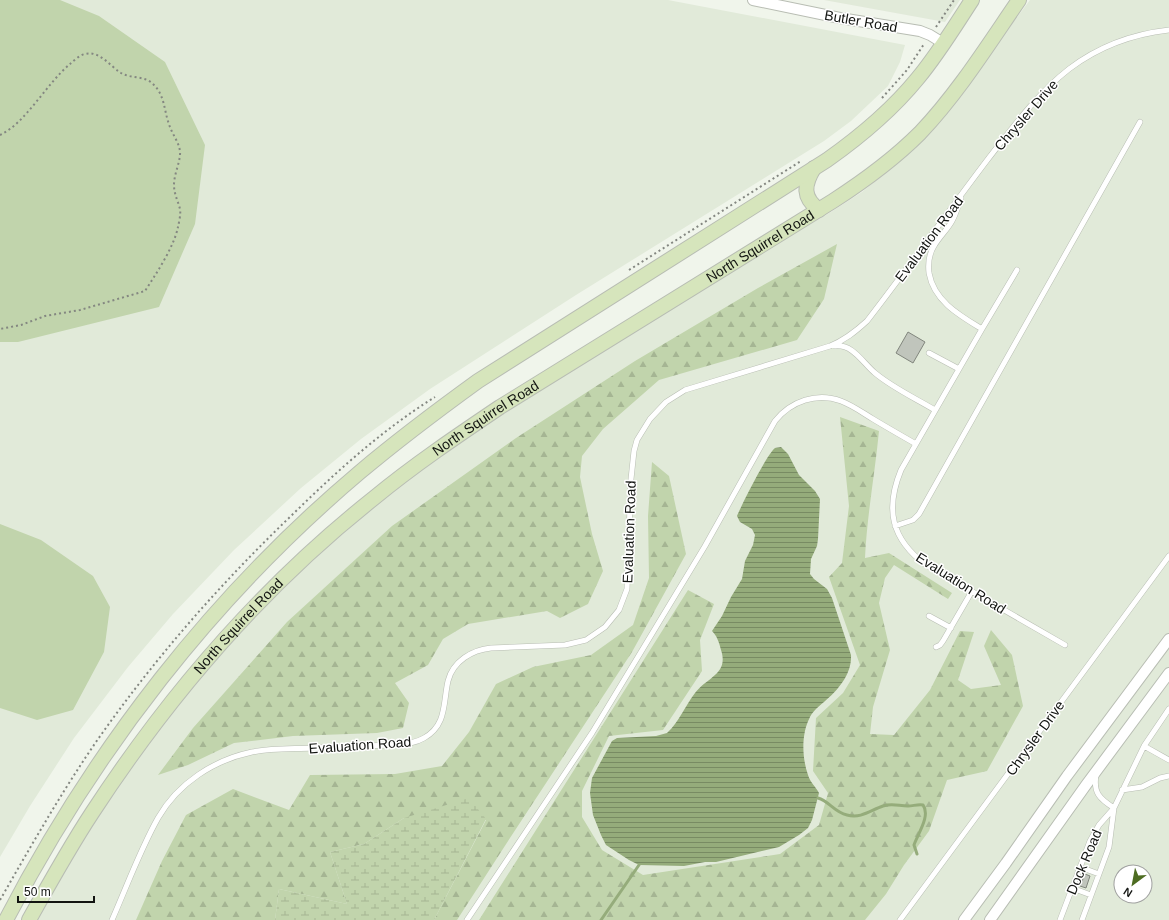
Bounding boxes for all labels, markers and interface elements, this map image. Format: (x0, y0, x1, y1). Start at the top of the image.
street label: Butler Road (823, 7, 899, 35)
street label: Chrysler Drive (991, 76, 1061, 154)
street label: Evaluation Road (892, 193, 966, 285)
street label: North Squirrel Road (703, 207, 817, 286)
street label: North Squirrel Road (429, 377, 541, 459)
street label: Evaluation Road (619, 480, 639, 584)
street label: Evaluation Road (913, 549, 1009, 617)
street label: North Squirrel Road (190, 575, 286, 677)
street label: Chrysler Drive (1002, 697, 1068, 779)
street label: Evaluation Road (308, 733, 412, 757)
street label: Dock Road (1063, 827, 1105, 897)
north arrow (1113, 864, 1153, 904)
scale bar (18, 878, 94, 904)
text: 50 m (24, 885, 51, 899)
text: N (1121, 885, 1134, 900)

